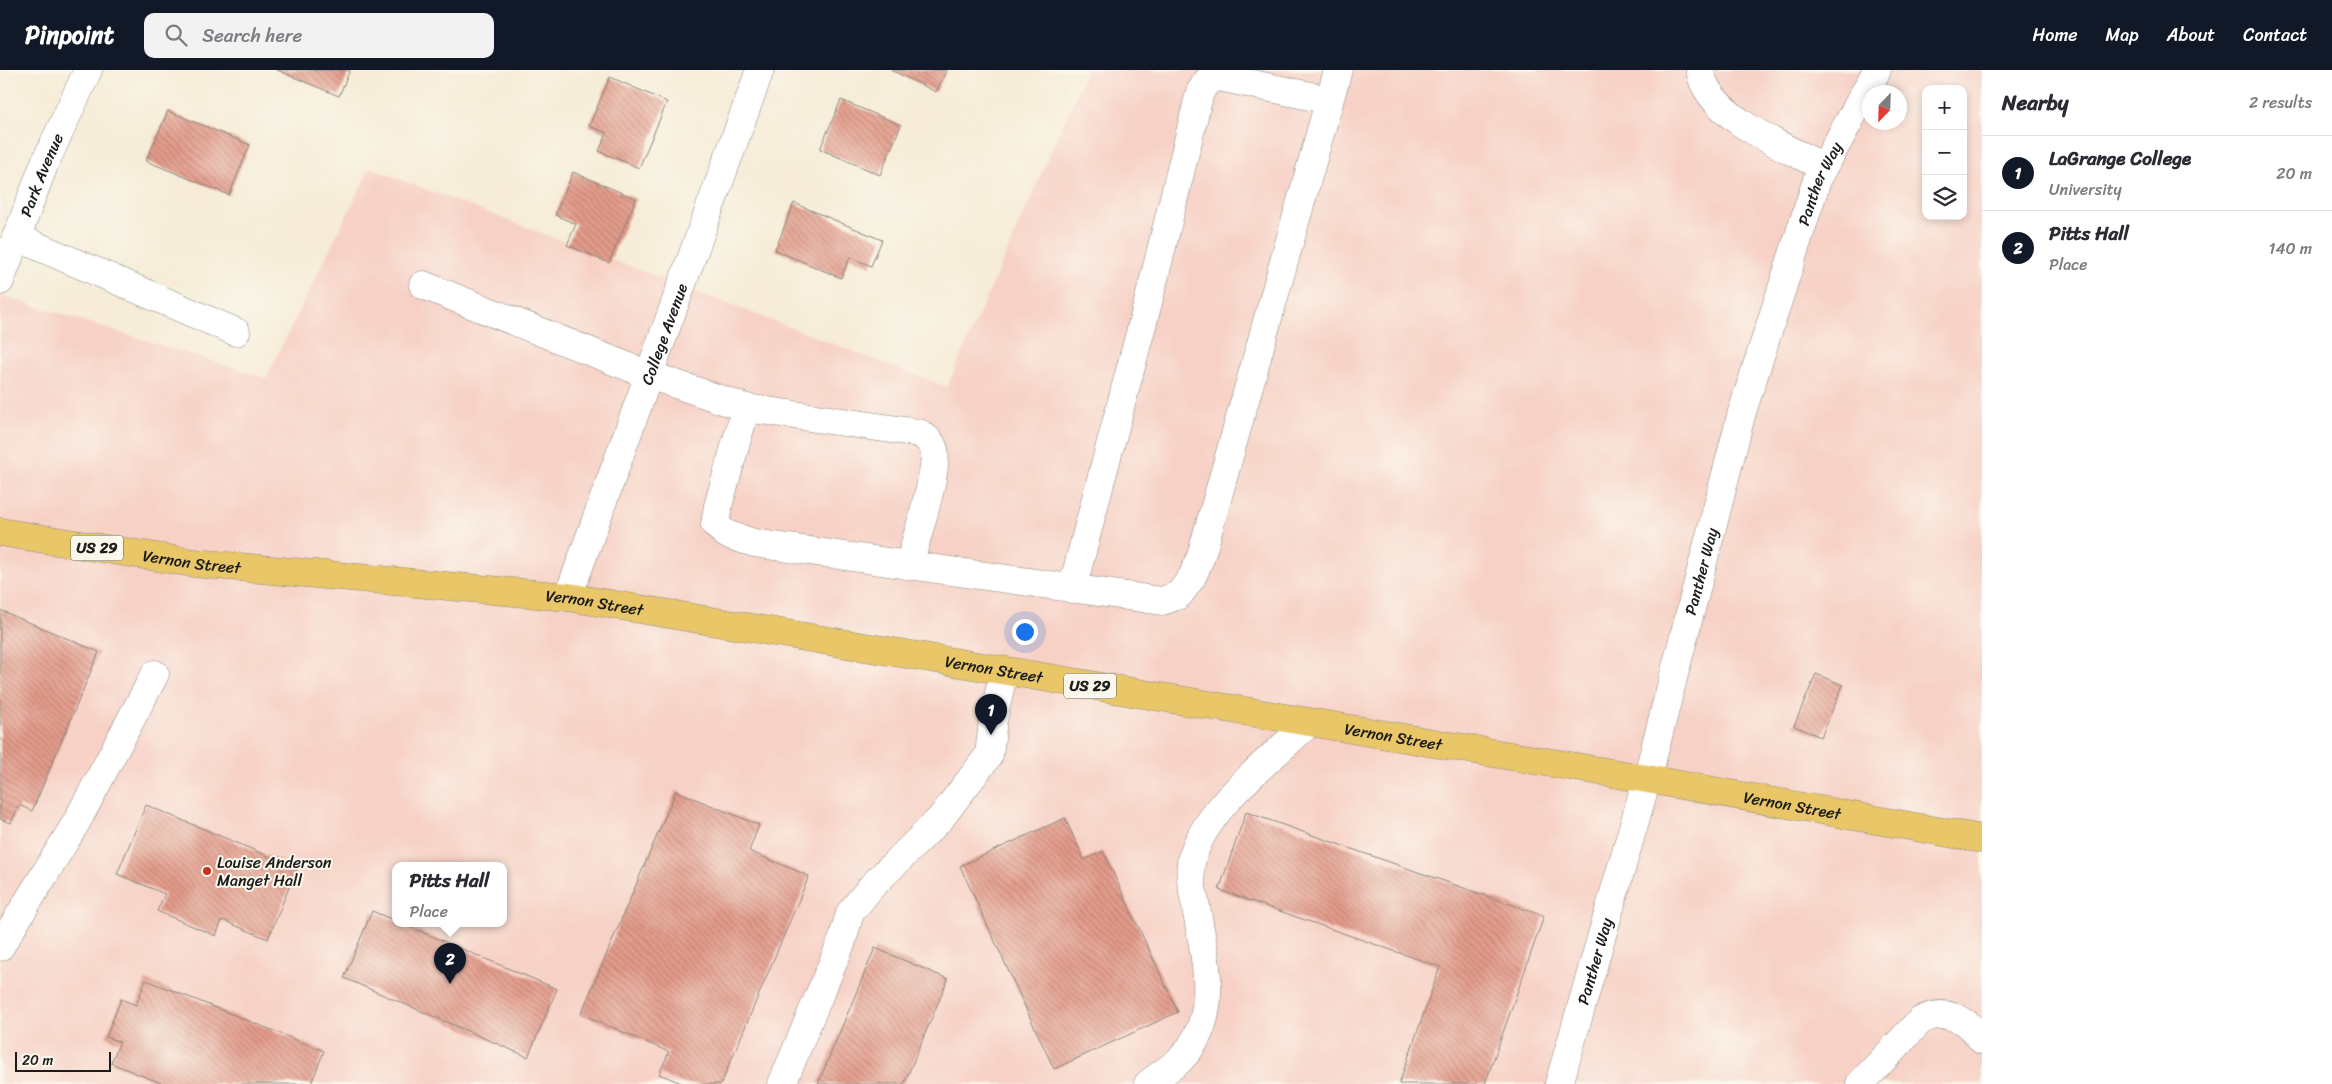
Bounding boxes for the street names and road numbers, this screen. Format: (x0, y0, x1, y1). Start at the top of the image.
street label: Park Avenue (12, 128, 72, 221)
street label: Panther Way (1789, 135, 1851, 229)
street label: College Avenue (632, 279, 696, 389)
street label: Panther Way (1676, 524, 1727, 618)
road number: US 29 (71, 536, 123, 560)
street label: Vernon Street (140, 541, 243, 582)
street label: Vernon Street (544, 581, 646, 625)
street label: Vernon Street (943, 647, 1046, 692)
road number: US 29 (1064, 674, 1116, 698)
street label: Vernon Street (1342, 714, 1445, 759)
street label: Vernon Street (1741, 783, 1844, 829)
street label: Panther Way (1569, 914, 1621, 1008)

